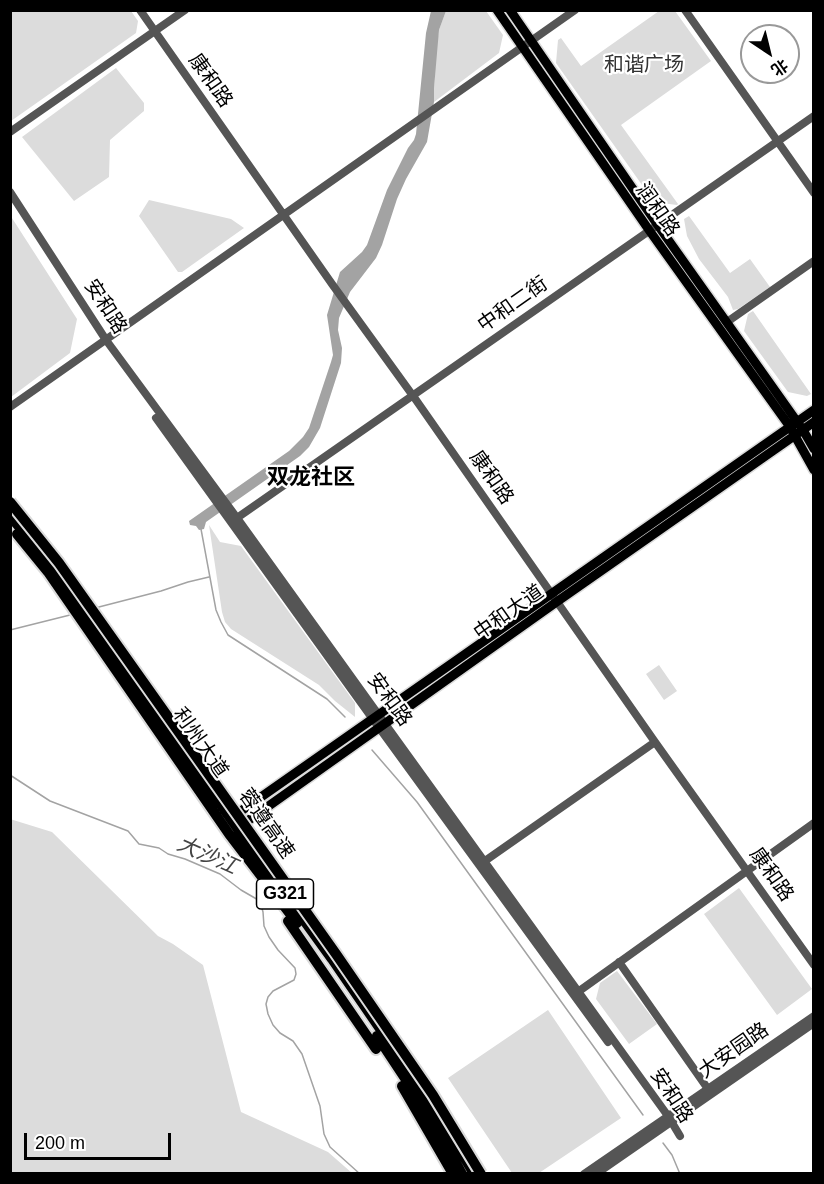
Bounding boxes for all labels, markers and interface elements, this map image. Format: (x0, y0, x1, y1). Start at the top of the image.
north arrow (740, 24, 800, 84)
street label: 康和路 (183, 50, 237, 112)
park label: 和谐广场 (604, 53, 684, 77)
text: 北 (768, 56, 791, 79)
street label: 润和路 (630, 179, 684, 241)
street label: 中和二街 (473, 272, 553, 338)
street label: 安和路 (79, 275, 131, 339)
street label: 康和路 (464, 447, 518, 509)
district label: 双龙社区 (267, 465, 355, 491)
street label: 中和大道 (469, 580, 549, 646)
street label: 安和路 (362, 669, 416, 731)
street label: 利州大道 (167, 703, 233, 783)
street label: 蓉遵高速 (233, 784, 299, 864)
water label: 大沙江 (173, 832, 241, 880)
street label: 康和路 (744, 844, 798, 906)
road number: G321 (256, 879, 314, 909)
street label: 大安园路 (694, 1018, 774, 1084)
street label: 安和路 (645, 1064, 697, 1128)
scale bar (27, 1121, 174, 1159)
text: 200 m (35, 1133, 85, 1153)

